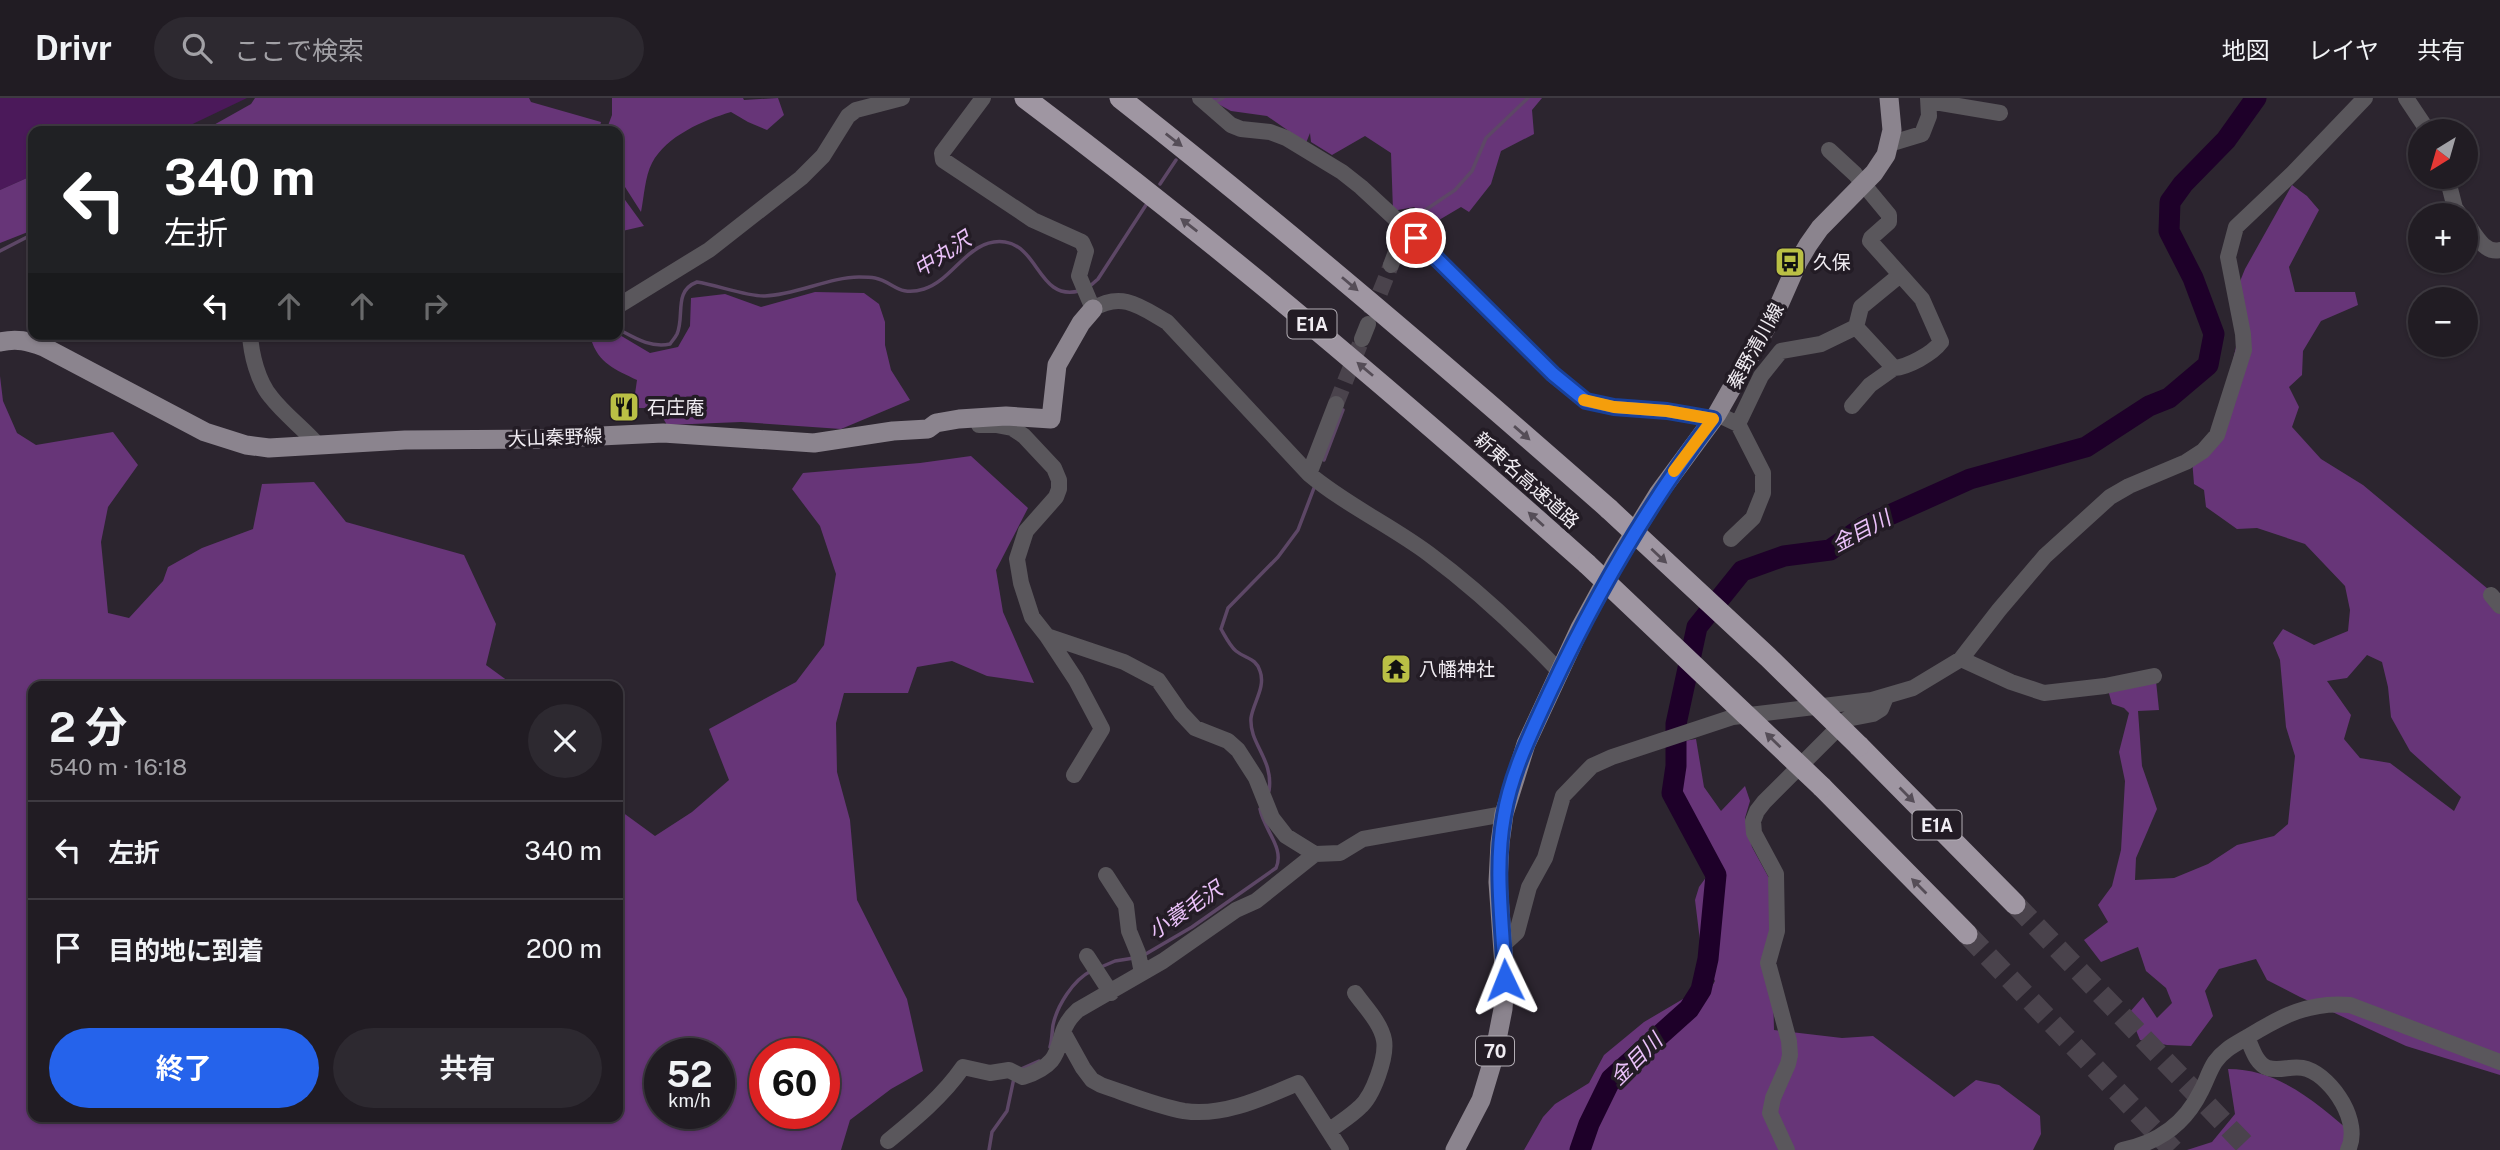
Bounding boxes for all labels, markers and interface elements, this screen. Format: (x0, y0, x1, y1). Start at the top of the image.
search box (154, 17, 644, 80)
text: Drivr (35, 29, 112, 67)
icon: search (178, 29, 216, 67)
text: ここで検索 (234, 35, 364, 66)
text: 地図 (2222, 36, 2270, 64)
text: レイヤ (2308, 36, 2379, 64)
text: 共有 (2417, 36, 2465, 64)
north arrow (2408, 119, 2478, 189)
map controls (2408, 119, 2478, 357)
one-way arrow (1165, 133, 1183, 147)
text: 340 m (164, 148, 315, 206)
icon: left (49, 154, 140, 245)
button: + (2408, 203, 2478, 273)
pin (1386, 208, 1446, 268)
text: 左折 (164, 214, 228, 251)
one-way arrow (1180, 218, 1198, 233)
icon: arrive (1397, 219, 1435, 257)
water label: 中丸沢 (909, 225, 978, 282)
bus stop icon: 久保 (1773, 245, 1807, 279)
place label: 久保 (1813, 251, 1851, 273)
one-way arrow (1341, 276, 1359, 292)
icon: left (197, 287, 235, 325)
icon: ahead (270, 287, 308, 325)
icon: ahead (343, 287, 381, 325)
icon: right (416, 287, 454, 325)
button: − (2408, 287, 2478, 357)
street label: 秦野清川線 (1722, 299, 1788, 393)
road number: E1A (1288, 309, 1336, 338)
one-way arrow (1356, 361, 1374, 377)
restaurant icon: 石庄庵 (607, 390, 641, 424)
place label: 石庄庵 (647, 396, 704, 418)
street label: 大山秦野線 (507, 424, 603, 450)
one-way arrow (1514, 425, 1531, 440)
street label: 新東名高速道路 (1470, 427, 1584, 533)
water label: 金目川 (1827, 504, 1896, 557)
one-way arrow (1527, 511, 1545, 527)
one-way arrow (1650, 547, 1667, 563)
temple icon: 八幡神社 (1379, 652, 1413, 686)
place label: 八幡神社 (1419, 658, 1495, 680)
text: 2 分 (49, 702, 127, 751)
button: close (528, 704, 602, 778)
one-way arrow (1764, 731, 1781, 748)
text: 540 m · 16:18 (49, 753, 187, 780)
one-way arrow (1899, 786, 1915, 803)
road number: E1A (1912, 810, 1962, 840)
icon: left (49, 831, 87, 869)
text: 340 m (525, 835, 602, 866)
text: 左折 (108, 837, 160, 868)
water label: 小蓑毛沢 (1143, 874, 1229, 944)
one-way arrow (1910, 877, 1927, 894)
icon: arrive (49, 929, 87, 967)
text: 200 m (526, 933, 602, 964)
text: 目的地に到着 (108, 935, 264, 966)
position arrow (1468, 943, 1542, 1017)
water label: 金目川 (1605, 1026, 1669, 1090)
button: 終了 (49, 1028, 319, 1108)
button: 共有 (333, 1028, 602, 1108)
road number: 70 (1476, 1036, 1514, 1066)
speed limit sign: 60 (749, 1038, 840, 1129)
text: 52 (667, 1054, 712, 1095)
text: km/h (668, 1090, 711, 1111)

